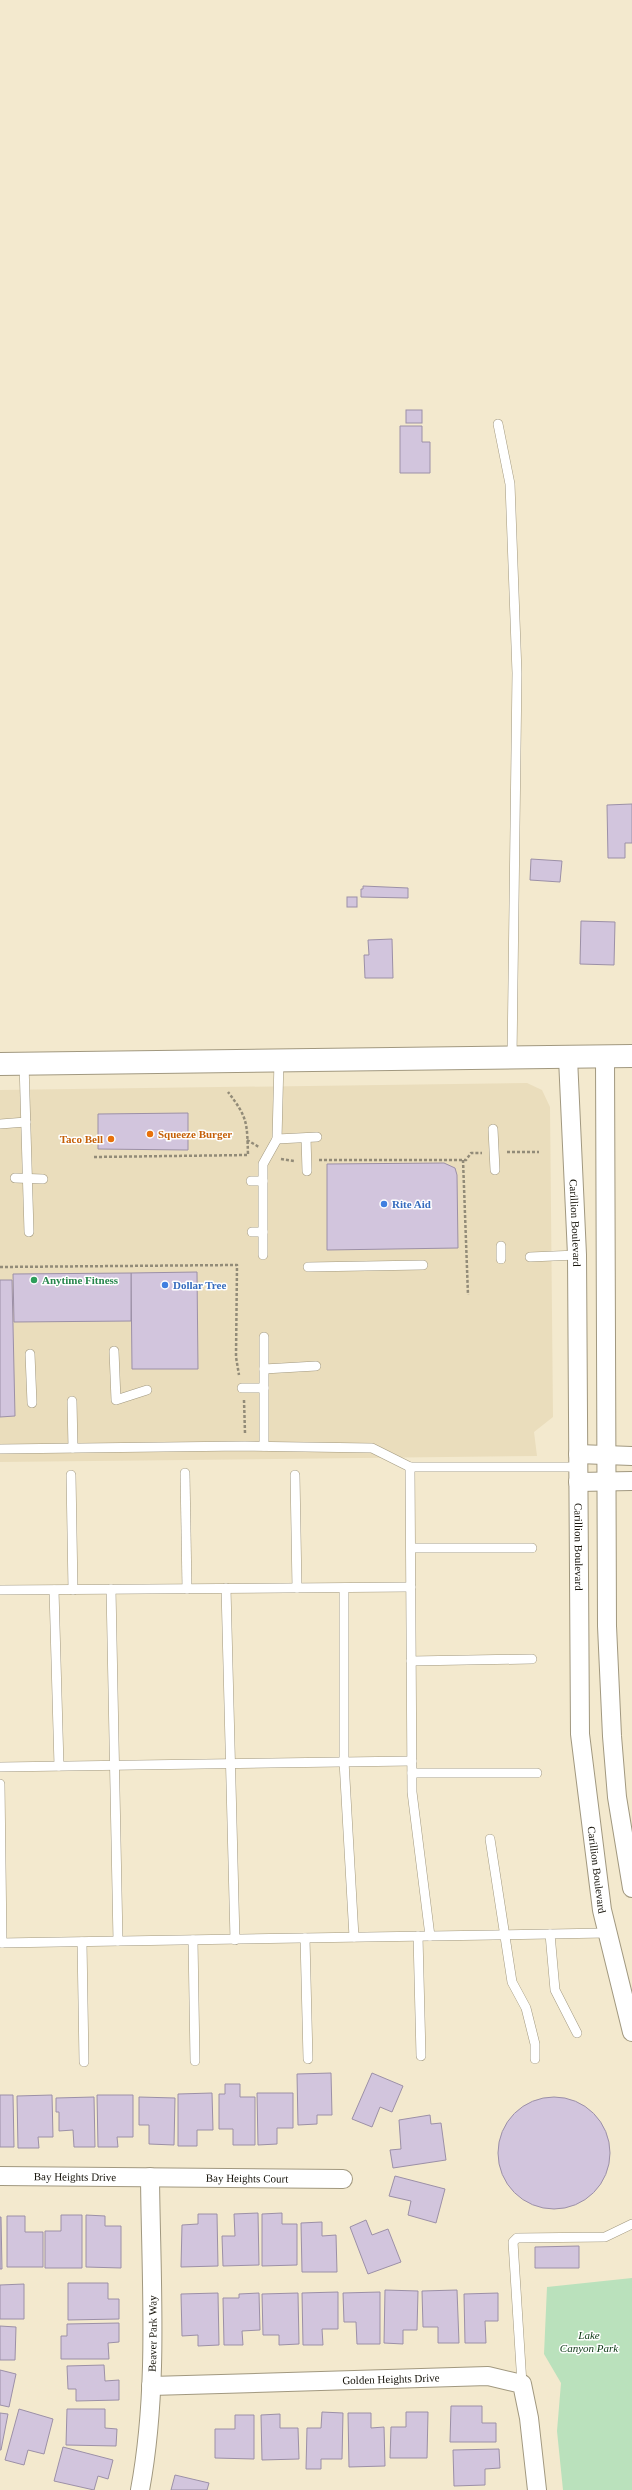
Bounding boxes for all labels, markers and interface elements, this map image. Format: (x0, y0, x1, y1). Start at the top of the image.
place label: Squeeze Burger (158, 1128, 232, 1140)
marker: Squeeze Burger (145, 1129, 155, 1139)
place label: Taco Bell (60, 1133, 103, 1145)
marker: Taco Bell (106, 1134, 116, 1144)
street label: Carillion Boulevard (568, 1179, 583, 1267)
place label: Rite Aid (392, 1198, 431, 1210)
marker: Rite Aid (379, 1199, 389, 1209)
place label: Anytime Fitness (42, 1274, 119, 1286)
marker: Anytime Fitness (29, 1275, 39, 1285)
place label: Dollar Tree (173, 1279, 226, 1291)
marker: Dollar Tree (160, 1280, 170, 1290)
street label: Carillion Boulevard (573, 1503, 585, 1591)
street label: Carillion Boulevard (586, 1825, 609, 1915)
street label: Bay Heights Drive (34, 2170, 116, 2183)
street label: Bay Heights Court (206, 2172, 288, 2185)
street label: Beaver Park Way (146, 2295, 159, 2372)
park label: Lake Canyon Park (560, 2329, 619, 2354)
street label: Golden Heights Drive (342, 2371, 440, 2386)

